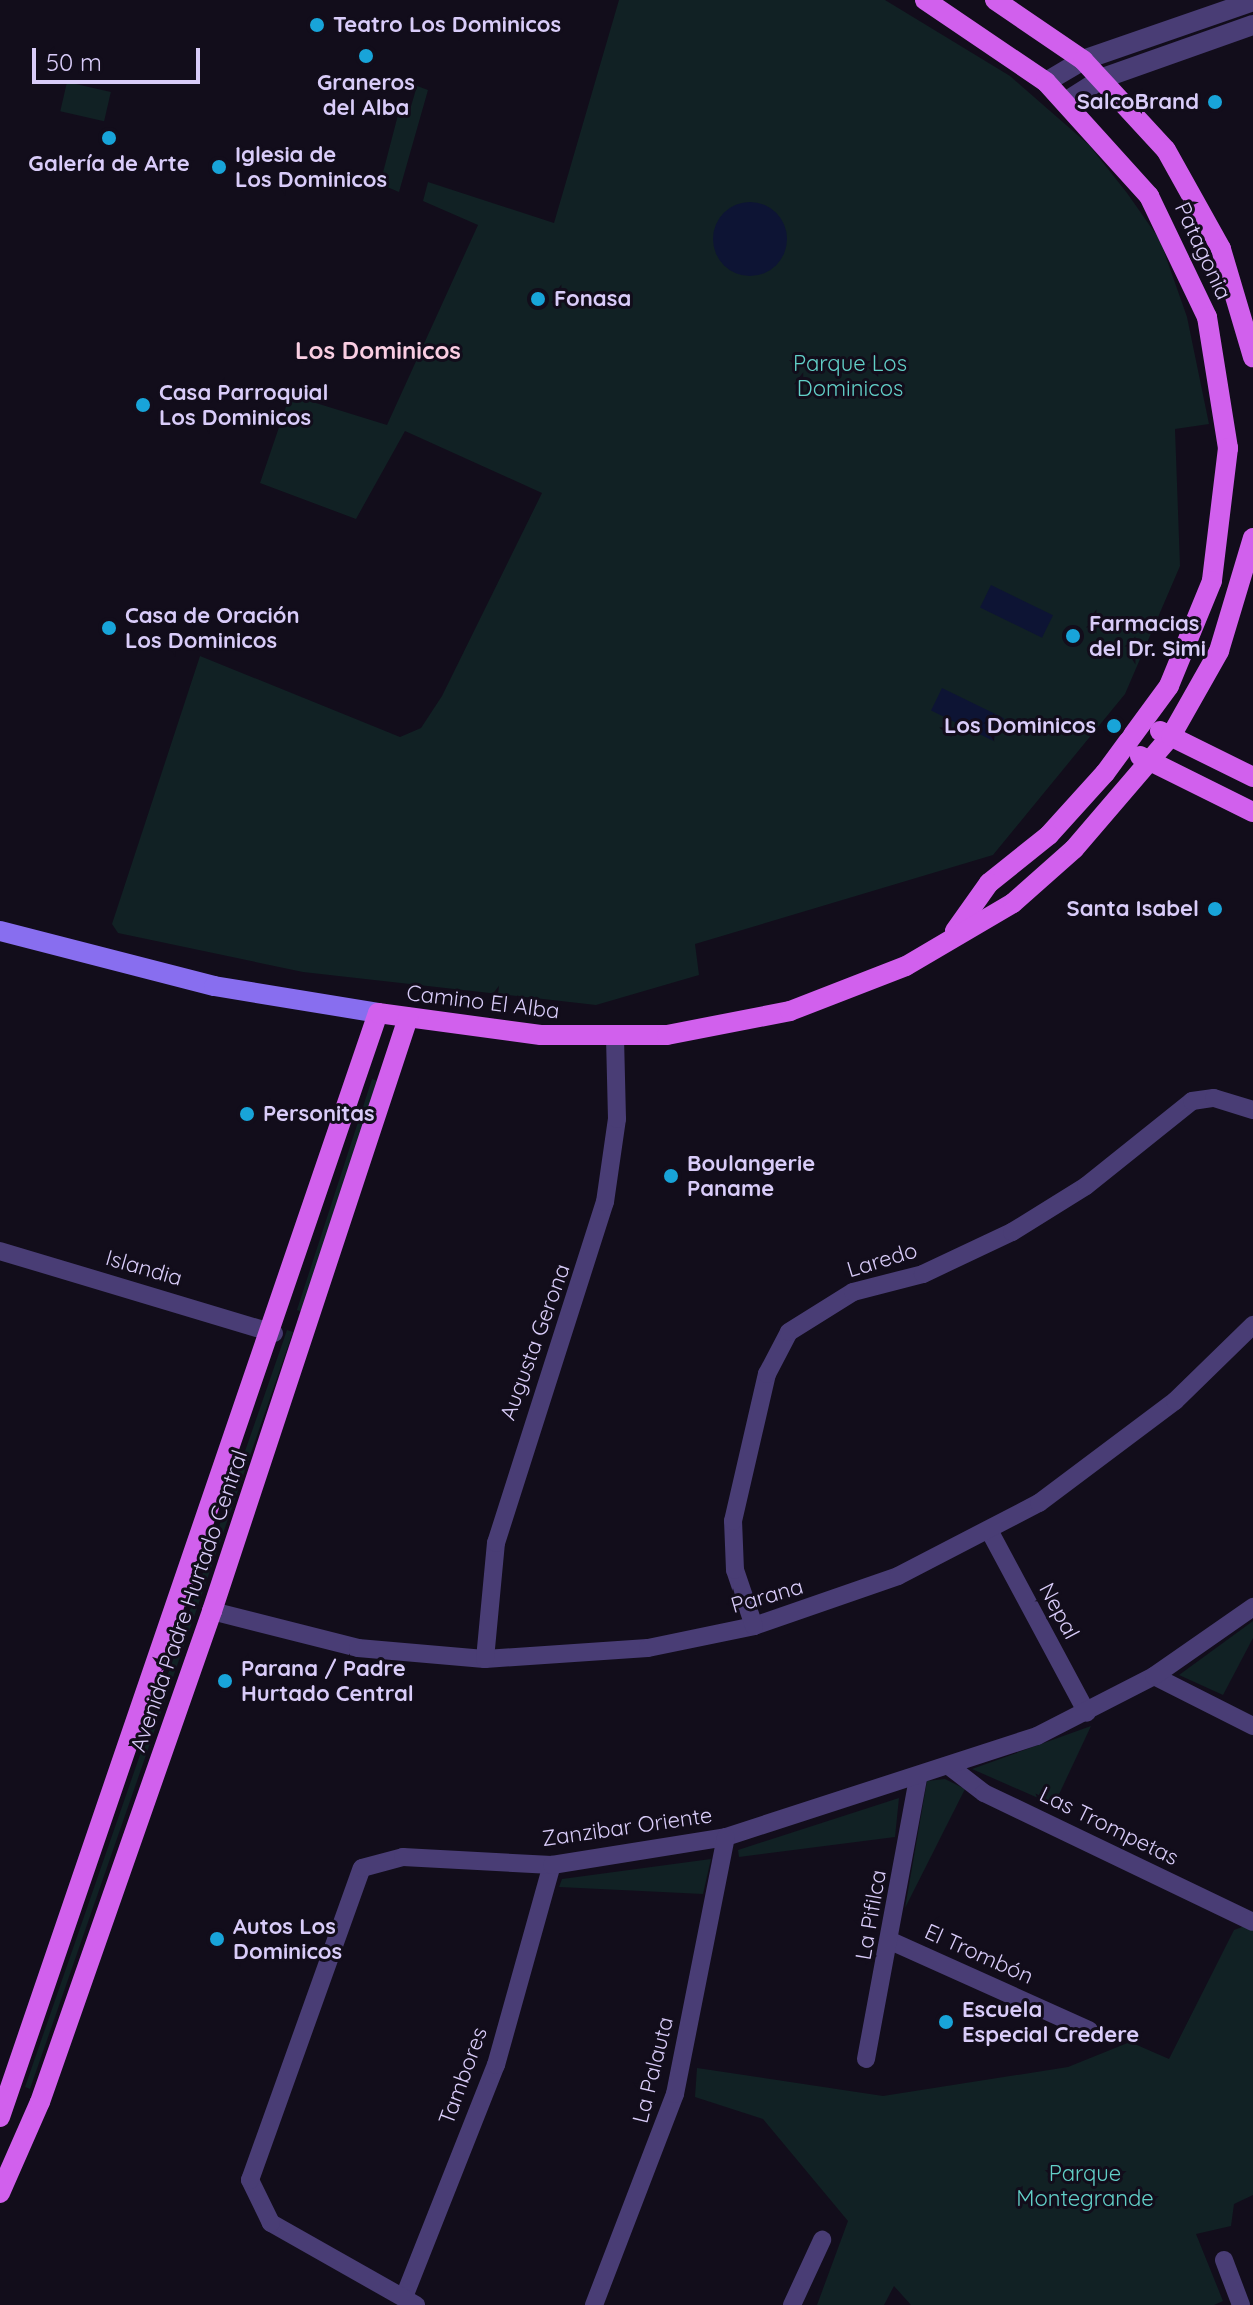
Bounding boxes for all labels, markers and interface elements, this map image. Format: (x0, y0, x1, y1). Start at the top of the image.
place label: Teatro Los Dominicos (333, 12, 561, 38)
marker: Teatro Los Dominicos (308, 16, 326, 34)
scale bar (36, 32, 204, 82)
text: 50 m (46, 47, 102, 77)
marker: Graneros del Alba (357, 47, 375, 65)
place label: Graneros del Alba (317, 69, 415, 120)
place label: SalcoBrand (1077, 89, 1199, 115)
marker: SalcoBrand (1206, 93, 1224, 111)
marker: Galería de Arte (100, 129, 118, 147)
place label: Iglesia de Los Dominicos (235, 141, 387, 192)
place label: Galería de Arte (28, 151, 190, 177)
marker: Iglesia de Los Dominicos (210, 158, 228, 176)
street label: Patagonia (1169, 198, 1237, 304)
place label: Fonasa (554, 286, 631, 312)
marker: Fonasa (529, 290, 547, 308)
district label: Los Dominicos (295, 337, 461, 365)
park label: Parque Los Dominicos (793, 350, 907, 402)
place label: Casa Parroquial Los Dominicos (159, 379, 328, 430)
marker: Casa Parroquial Los Dominicos (134, 396, 152, 414)
place label: Casa de Oración Los Dominicos (125, 602, 300, 654)
place label: Farmacias del Dr. Simi (1089, 610, 1206, 662)
marker: Casa de Oración Los Dominicos (100, 619, 118, 637)
marker: Farmacias del Dr. Simi (1064, 627, 1082, 645)
place label: Los Dominicos (944, 713, 1096, 739)
marker: Los Dominicos (1103, 715, 1125, 737)
place label: Santa Isabel (1067, 896, 1199, 922)
marker: Santa Isabel (1206, 900, 1224, 918)
street label: Camino El Alba (405, 980, 561, 1024)
place label: Personitas (263, 1101, 375, 1127)
marker: Personitas (238, 1105, 256, 1123)
place label: Boulangerie Paname (687, 1150, 815, 1202)
marker: Boulangerie Paname (662, 1167, 680, 1185)
street label: Laredo (844, 1237, 920, 1283)
street label: Islandia (103, 1245, 185, 1291)
street label: Augusta Gerona (494, 1260, 576, 1424)
street label: Avenida Padre Hurtado Central (125, 1447, 253, 1755)
street label: Parana (728, 1573, 806, 1619)
street label: Nepal (1033, 1578, 1085, 1644)
place label: Parana / Padre Hurtado Central (241, 1655, 414, 1706)
marker: Parana / Padre Hurtado Central (216, 1672, 234, 1690)
street label: Las Trompetas (1035, 1781, 1183, 1871)
street label: Zanzibar Oriente (540, 1802, 714, 1852)
street label: La Pifilca (850, 1868, 892, 1962)
place label: Autos Los Dominicos (233, 1913, 342, 1964)
street label: El Trombón (921, 1918, 1037, 1990)
marker: Autos Los Dominicos (208, 1930, 226, 1948)
place label: Escuela Especial Credere (962, 1996, 1139, 2048)
marker: Escuela Especial Credere (937, 2013, 955, 2031)
street label: La Palauta (627, 2014, 679, 2126)
street label: Tambores (433, 2024, 493, 2128)
park label: Parque Montegrande (1016, 2160, 1154, 2212)

